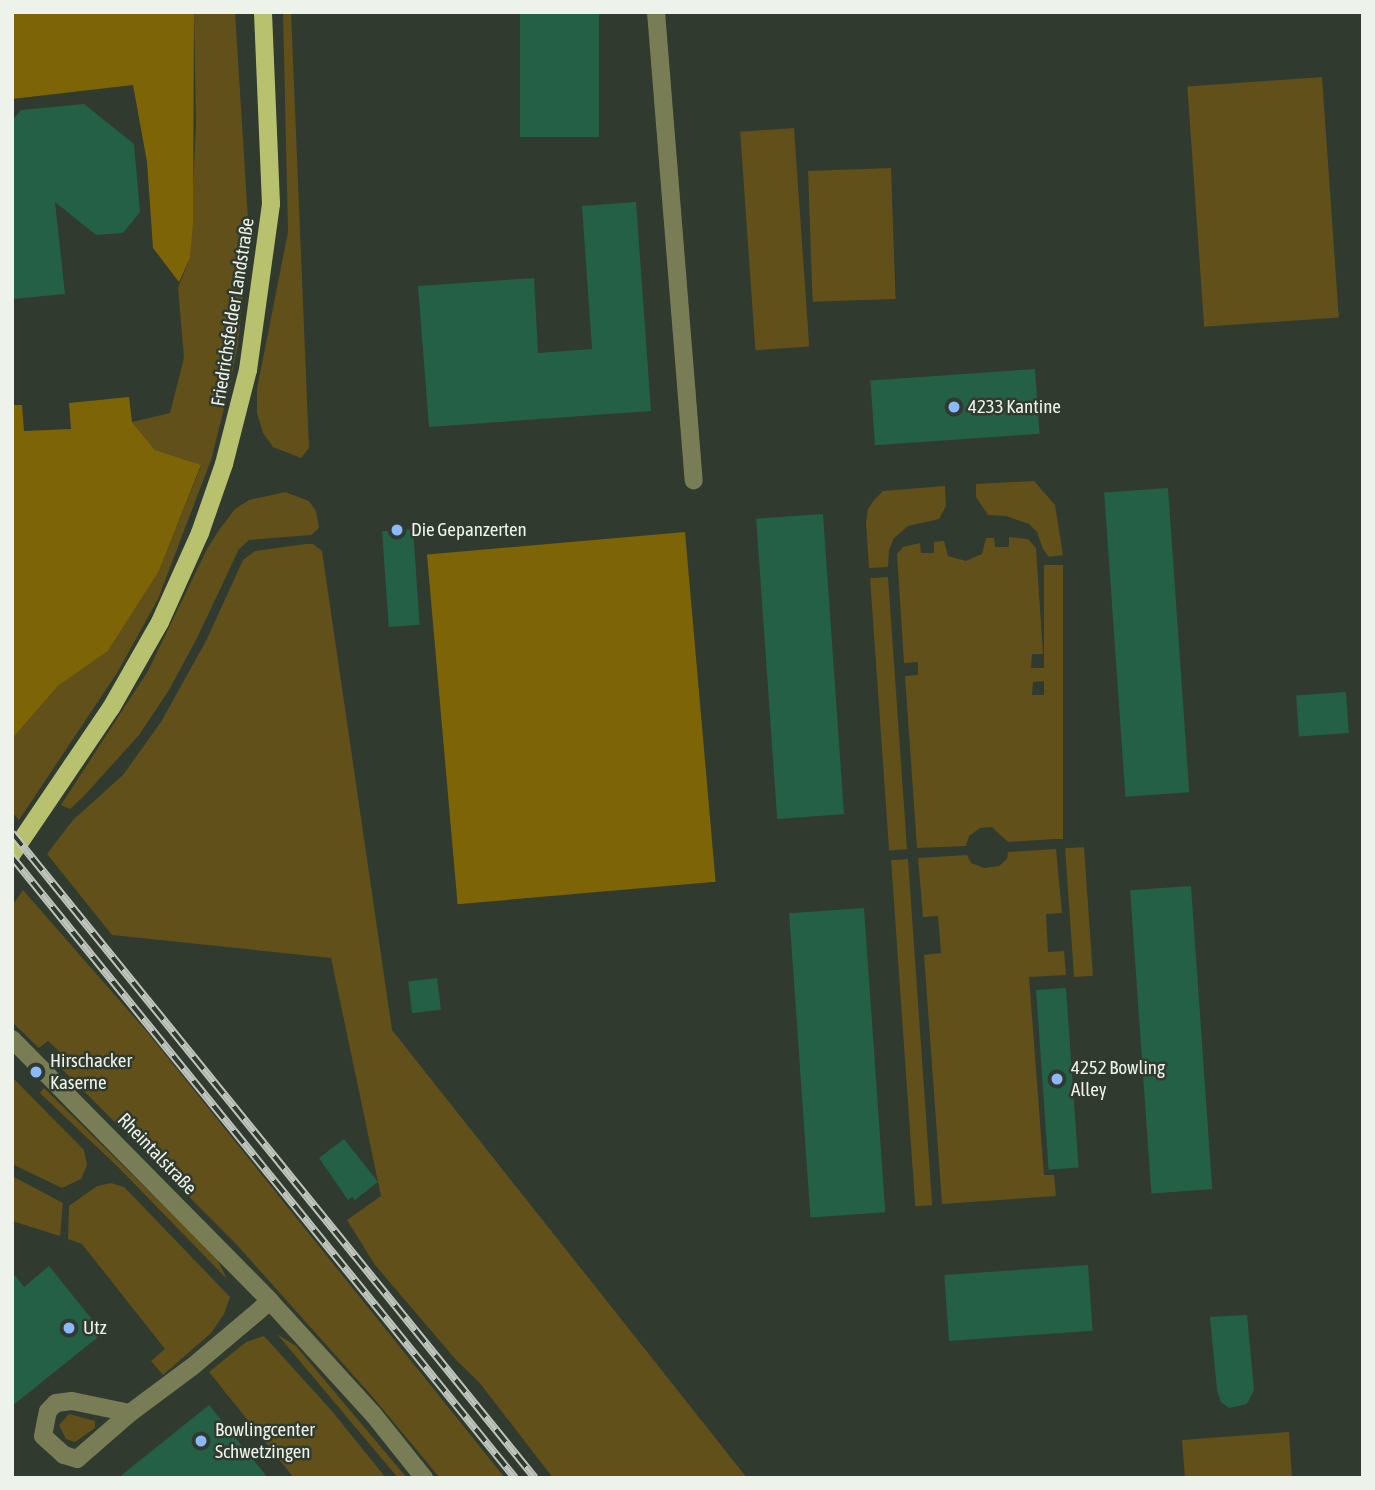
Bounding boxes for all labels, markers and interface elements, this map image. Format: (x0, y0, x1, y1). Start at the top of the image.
street label: Friedrichsfelder Landstraße (207, 216, 259, 408)
place label: 4233 Kantine (968, 396, 1061, 418)
marker: 4233 Kantine (946, 399, 962, 415)
place label: Die Gepanzerten (411, 519, 527, 541)
marker: Die Gepanzerten (389, 522, 405, 538)
place label: Hirschacker Kaserne (50, 1050, 132, 1094)
place label: 4252 Bowling Alley (1071, 1057, 1165, 1101)
marker: Hirschacker Kaserne (28, 1064, 44, 1080)
marker: 4252 Bowling Alley (1049, 1071, 1065, 1087)
street label: Rheintalstraße (113, 1109, 201, 1199)
place label: Utz (83, 1317, 107, 1339)
marker: Utz (61, 1320, 77, 1336)
place label: Bowlingcenter Schwetzingen (215, 1419, 315, 1463)
marker: Bowlingcenter Schwetzingen (193, 1433, 209, 1449)

